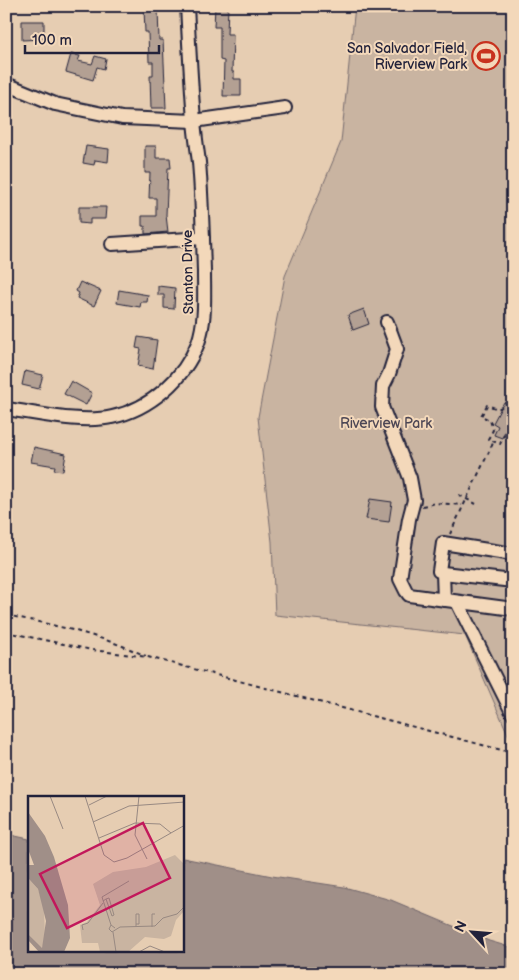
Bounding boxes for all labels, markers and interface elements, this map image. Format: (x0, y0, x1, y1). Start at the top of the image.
scale bar (25, 22, 159, 54)
text: 100 m (32, 31, 72, 50)
place label: San Salvador Field, Riverview Park (347, 40, 467, 73)
sports icon: San Salvador Field, Riverview Park (471, 41, 501, 71)
street label: Stanton Drive (179, 230, 197, 314)
park label: Riverview Park (340, 415, 432, 432)
inset map (28, 796, 184, 952)
north arrow (446, 908, 496, 958)
text: N (451, 918, 471, 935)

